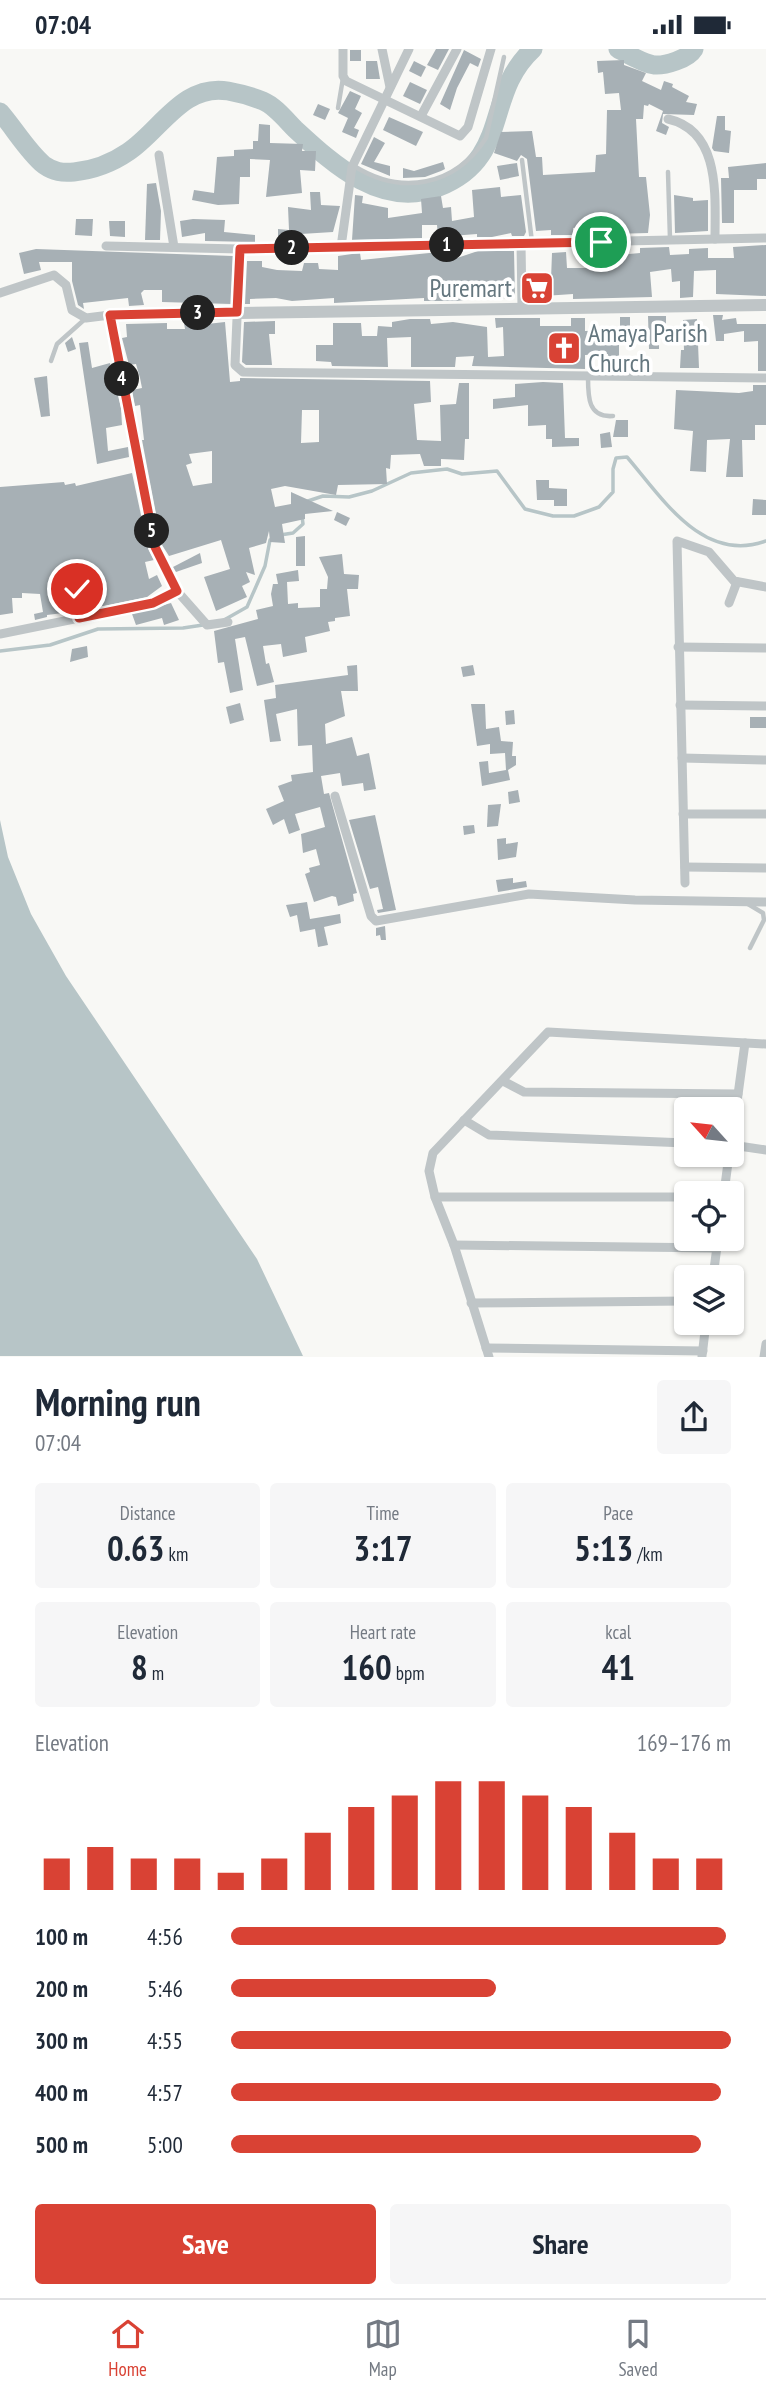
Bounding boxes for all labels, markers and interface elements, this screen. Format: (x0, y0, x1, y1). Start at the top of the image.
text: 07:04 (35, 8, 91, 41)
pin (571, 212, 631, 272)
icon: arrive (582, 223, 620, 261)
pin: 1 (430, 227, 464, 263)
pin: 2 (274, 231, 310, 265)
text: 1 (442, 232, 451, 256)
text: 2 (287, 235, 296, 259)
supermarket icon: Puremart (518, 269, 556, 307)
place label: Puremart (430, 271, 512, 304)
pin: 3 (180, 295, 216, 331)
text: 3 (193, 300, 202, 324)
place label: Amaya Parish Church (588, 316, 708, 379)
church icon: Amaya Parish Church (545, 329, 583, 367)
pin: 4 (104, 361, 140, 397)
text: 4 (117, 366, 126, 390)
pin: 5 (134, 513, 170, 549)
text: 5 (147, 518, 156, 542)
pin (47, 559, 107, 619)
icon: check (58, 570, 96, 608)
north arrow (674, 1097, 744, 1167)
map controls (674, 1097, 744, 1335)
button: locate (674, 1181, 744, 1251)
button: layers (674, 1265, 744, 1335)
text: Morning run (35, 1377, 201, 1426)
button: share (657, 1380, 731, 1454)
text: 07:04 (35, 1428, 81, 1457)
text: Distance (120, 1501, 176, 1525)
text: Time (367, 1501, 399, 1525)
text: Pace (603, 1501, 633, 1525)
text: 0.63 (107, 1525, 165, 1571)
text: 3:17 (354, 1525, 412, 1571)
text: 5:13 (574, 1525, 633, 1571)
text: km (165, 1542, 188, 1566)
text: /km (633, 1542, 663, 1566)
text: Elevation (117, 1620, 178, 1644)
text: Heart rate (350, 1620, 416, 1644)
text: kcal (605, 1620, 631, 1644)
text: 8 (131, 1644, 148, 1690)
text: 160 (341, 1644, 392, 1690)
text: 41 (602, 1644, 635, 1690)
text: m (148, 1661, 164, 1685)
text: bpm (392, 1661, 425, 1685)
text: Elevation (35, 1728, 109, 1757)
text: 169–176 m (637, 1728, 731, 1757)
text: 100 m (35, 1922, 88, 1951)
text: 4:56 (147, 1922, 183, 1951)
text: 200 m (35, 1974, 88, 2003)
text: 5:46 (147, 1974, 183, 2003)
text: 300 m (35, 2026, 88, 2055)
text: 4:55 (147, 2026, 183, 2055)
text: 400 m (35, 2078, 88, 2107)
text: 4:57 (147, 2078, 183, 2107)
text: 500 m (35, 2130, 88, 2159)
text: 5:00 (147, 2130, 183, 2159)
button: Save (35, 2204, 376, 2284)
button: Share (390, 2204, 731, 2284)
tab: Home (108, 2315, 147, 2381)
tab: Map (364, 2315, 402, 2381)
tab: Saved (618, 2315, 658, 2381)

